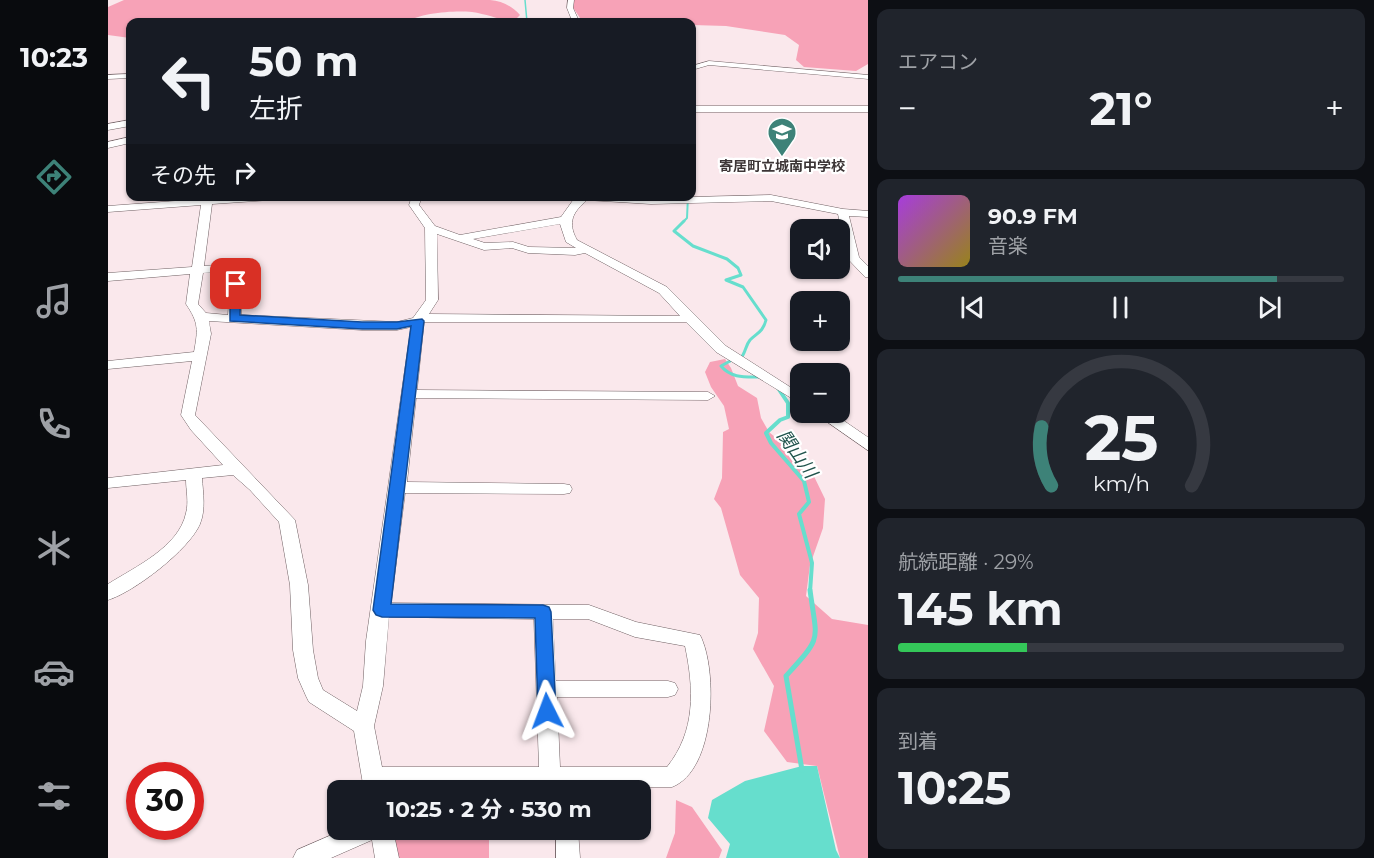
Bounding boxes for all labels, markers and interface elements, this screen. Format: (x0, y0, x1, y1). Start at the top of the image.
text: 50 m (249, 35, 358, 87)
text: 10:23 (20, 41, 88, 74)
icon: left (150, 42, 228, 120)
text: エアコン (898, 50, 978, 74)
text: 21° (1089, 81, 1153, 136)
text: − (898, 88, 917, 128)
text: + (1325, 88, 1344, 128)
text: 左折 (249, 92, 303, 125)
school or university icon: 寄居町立城南中学校 (766, 116, 798, 158)
icon: directions (33, 156, 75, 198)
icon: right (228, 156, 261, 189)
place label: 寄居町立城南中学校 (719, 157, 845, 175)
text: その先 (150, 162, 216, 189)
text: 90.9 FM (988, 203, 1078, 230)
map controls (790, 219, 850, 423)
button: sound (790, 219, 850, 279)
text: 音楽 (988, 234, 1028, 258)
pin (210, 258, 261, 309)
icon: arrive (219, 267, 252, 300)
icon: music (33, 280, 75, 322)
button: + (790, 291, 850, 351)
icon: previous (956, 291, 989, 324)
icon: pause (1104, 291, 1137, 324)
icon: next (1253, 291, 1286, 324)
button: − (790, 363, 850, 423)
text: 25 (1084, 400, 1158, 476)
icon: phone (33, 403, 75, 445)
water label: 関山川 (773, 426, 823, 484)
text: km/h (1092, 470, 1150, 496)
icon: climate (33, 527, 75, 569)
text: 航続距離 · 29% (898, 550, 1034, 574)
text: 145 km (898, 581, 1063, 636)
icon: car (33, 651, 75, 693)
position arrow (515, 679, 579, 743)
text: 到着 (898, 729, 938, 753)
text: 10:25 (898, 760, 1011, 815)
speed limit sign: 30 (126, 762, 204, 840)
icon: filters (33, 775, 75, 817)
text: 10:25 · 2 分 · 530 m (386, 796, 592, 823)

